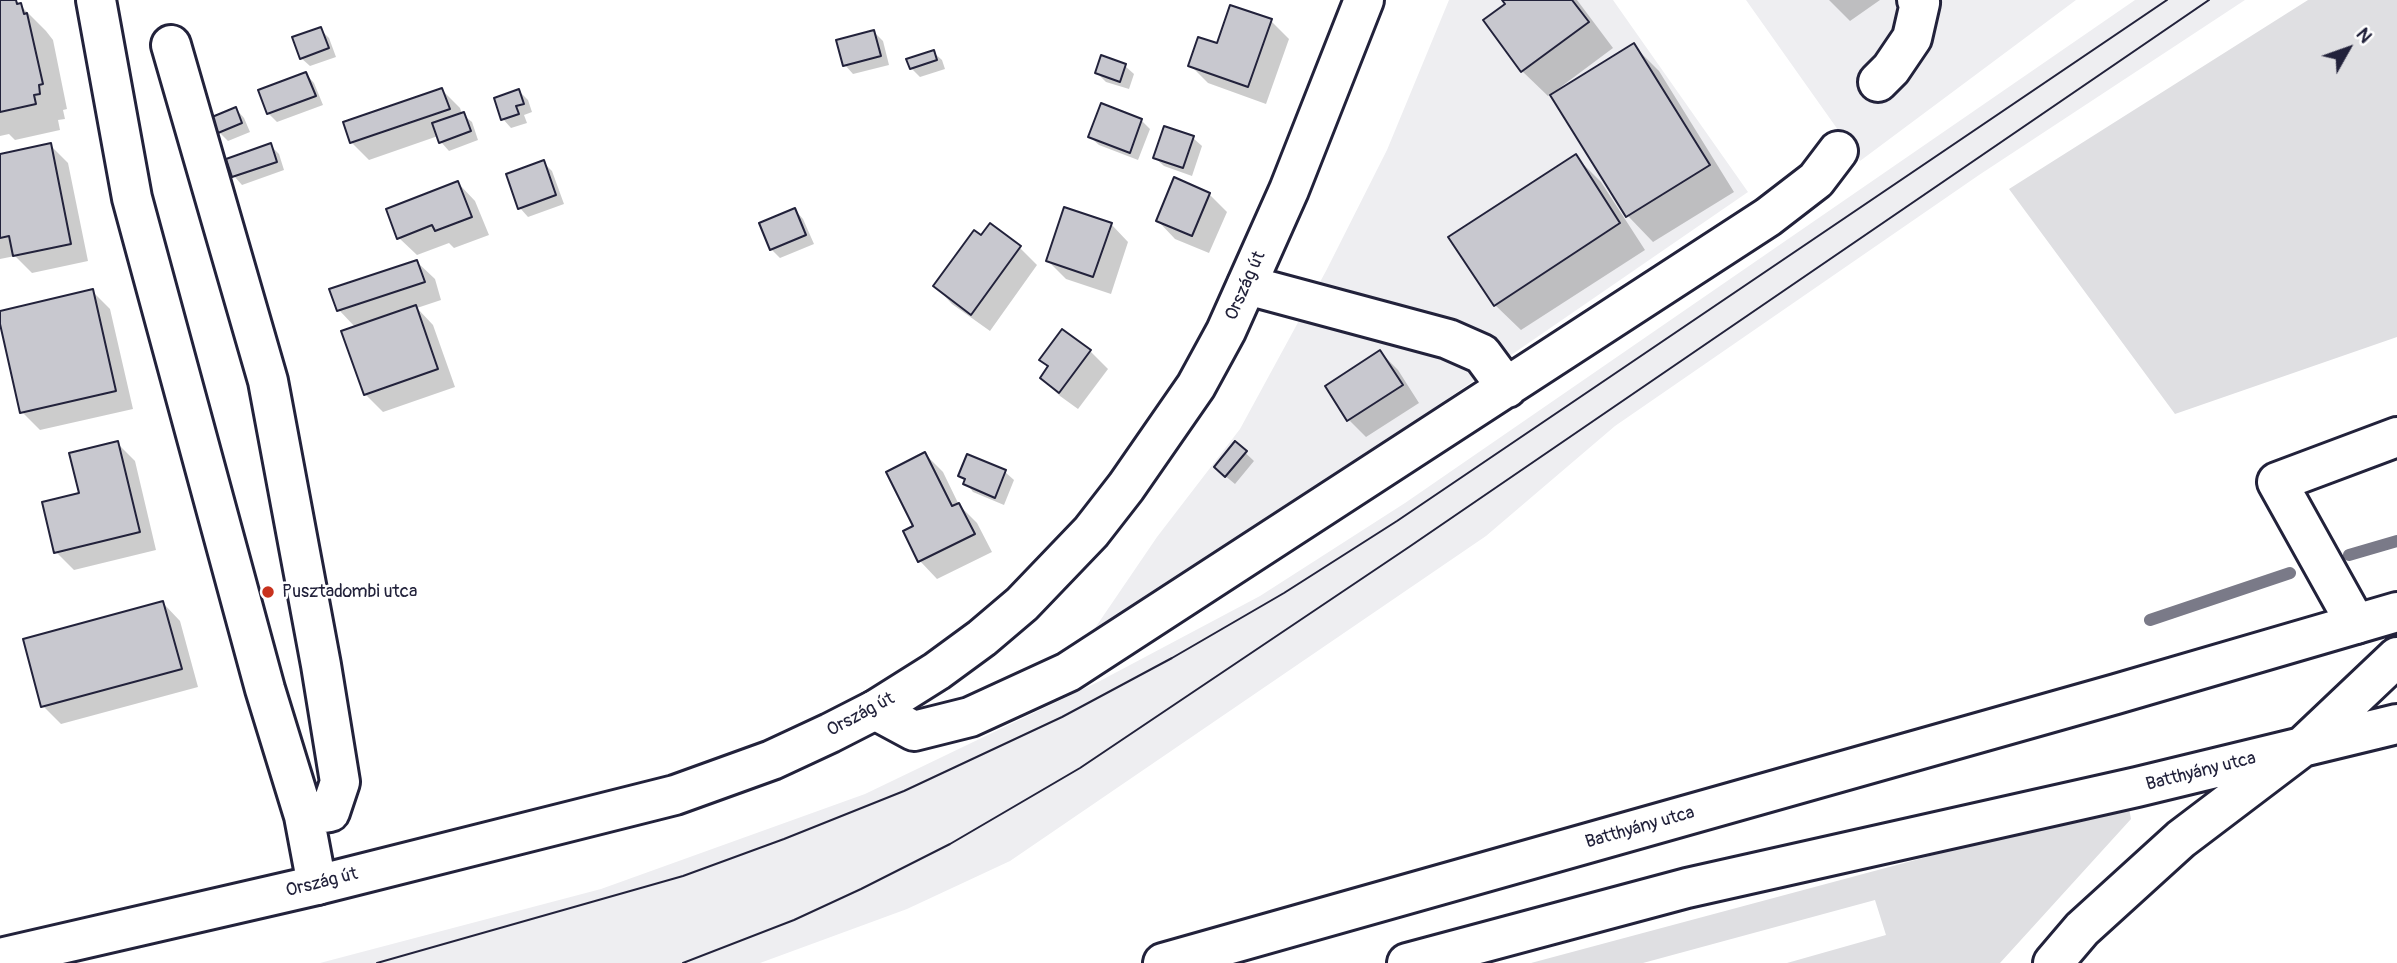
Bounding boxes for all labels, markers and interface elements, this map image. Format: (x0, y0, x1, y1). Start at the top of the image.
north arrow (2313, 14, 2383, 84)
text: N (2351, 23, 2377, 48)
street label: Ország út (1221, 248, 1271, 324)
place label: Pusztadombi utca (282, 581, 417, 603)
marker: Pusztadombi utca (260, 584, 276, 600)
street label: Ország út (824, 688, 898, 742)
street label: Batthyány utca (2144, 748, 2258, 796)
street label: Batthyány utca (1583, 802, 1697, 854)
street label: Ország út (284, 864, 360, 902)

